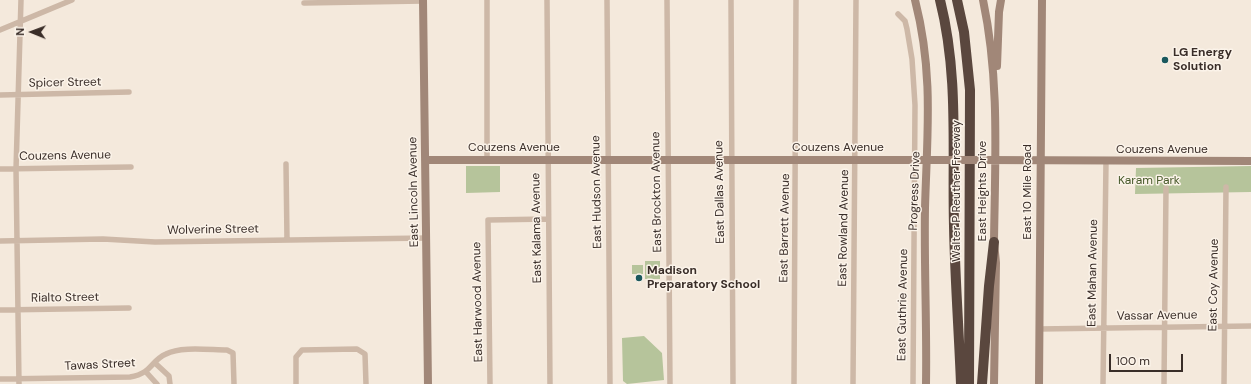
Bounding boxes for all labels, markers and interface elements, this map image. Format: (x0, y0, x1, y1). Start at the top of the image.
north arrow (12, 12, 52, 52)
text: N (13, 28, 27, 36)
place label: LG Energy Solution (1173, 46, 1232, 74)
marker: LG Energy Solution (1160, 55, 1170, 65)
street label: Spicer Street (29, 75, 101, 91)
street label: Walter P Reuther Freeway (950, 120, 964, 262)
street label: East Brockton Avenue (649, 131, 665, 253)
street label: East Hudson Avenue (589, 135, 605, 249)
street label: East Lincoln Avenue (406, 137, 422, 247)
street label: East Dallas Avenue (712, 140, 728, 244)
street label: Couzens Avenue (468, 141, 560, 155)
street label: Couzens Avenue (792, 141, 884, 155)
street label: East Heights Drive (976, 141, 990, 241)
street label: Couzens Avenue (1116, 143, 1208, 157)
street label: East 10 Mile Road (1021, 144, 1035, 240)
street label: Couzens Avenue (19, 148, 111, 164)
street label: Progress Drive (906, 151, 924, 231)
street label: East Rowland Avenue (836, 169, 852, 287)
street label: East Kalama Avenue (529, 173, 545, 283)
street label: East Barrett Avenue (777, 173, 793, 283)
park label: Karam Park (1118, 174, 1180, 188)
street label: East Mahan Avenue (1085, 219, 1101, 327)
street label: Wolverine Street (167, 222, 259, 238)
street label: East Coy Avenue (1206, 238, 1222, 332)
street label: East Harwood Avenue (470, 242, 486, 362)
street label: East Guthrie Avenue (895, 249, 911, 361)
place label: Madison Preparatory School (647, 264, 760, 292)
marker: Madison Preparatory School (634, 273, 644, 283)
street label: Rialto Street (31, 290, 99, 306)
street label: Vassar Avenue (1116, 308, 1198, 324)
scale bar (1111, 346, 1185, 372)
text: 100 m (1116, 353, 1150, 369)
street label: Tawas Street (64, 356, 136, 374)

